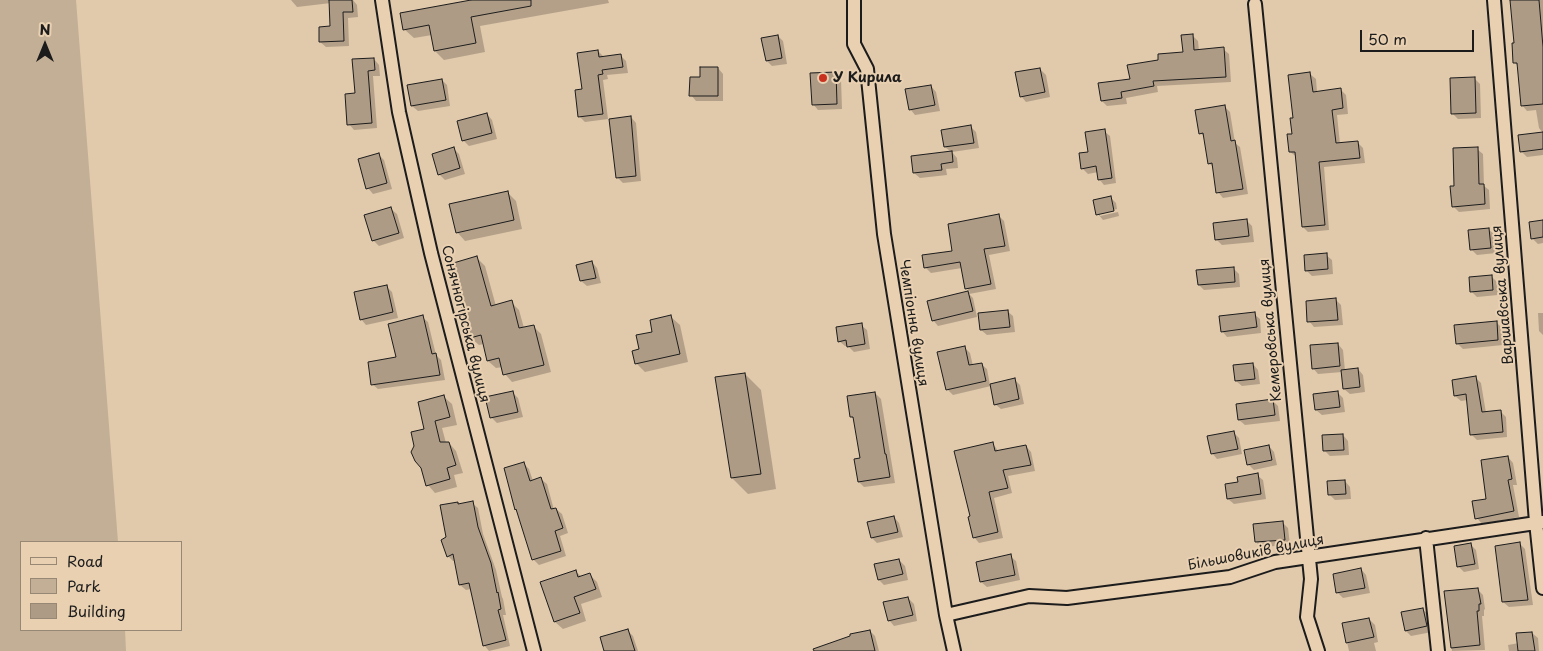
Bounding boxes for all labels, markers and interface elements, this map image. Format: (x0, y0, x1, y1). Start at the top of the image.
text: N (39, 19, 51, 40)
north arrow (20, 20, 70, 70)
scale bar (1363, 20, 1477, 52)
text: 50 m (1368, 27, 1407, 50)
place label: У Кирила (833, 70, 902, 86)
marker: У Кирила (817, 72, 829, 84)
street label: Варшавська вулиця (1489, 225, 1517, 365)
street label: Сонячногірська вулиця (437, 243, 493, 405)
street label: Чемпіонна вулиця (895, 258, 931, 388)
street label: Кемеровська вулиця (1256, 258, 1286, 402)
street label: Більшовиків вулиця (1186, 532, 1326, 574)
legend (20, 541, 182, 631)
text: Road (67, 549, 103, 572)
text: Park (67, 574, 101, 597)
text: Building (67, 599, 126, 622)

